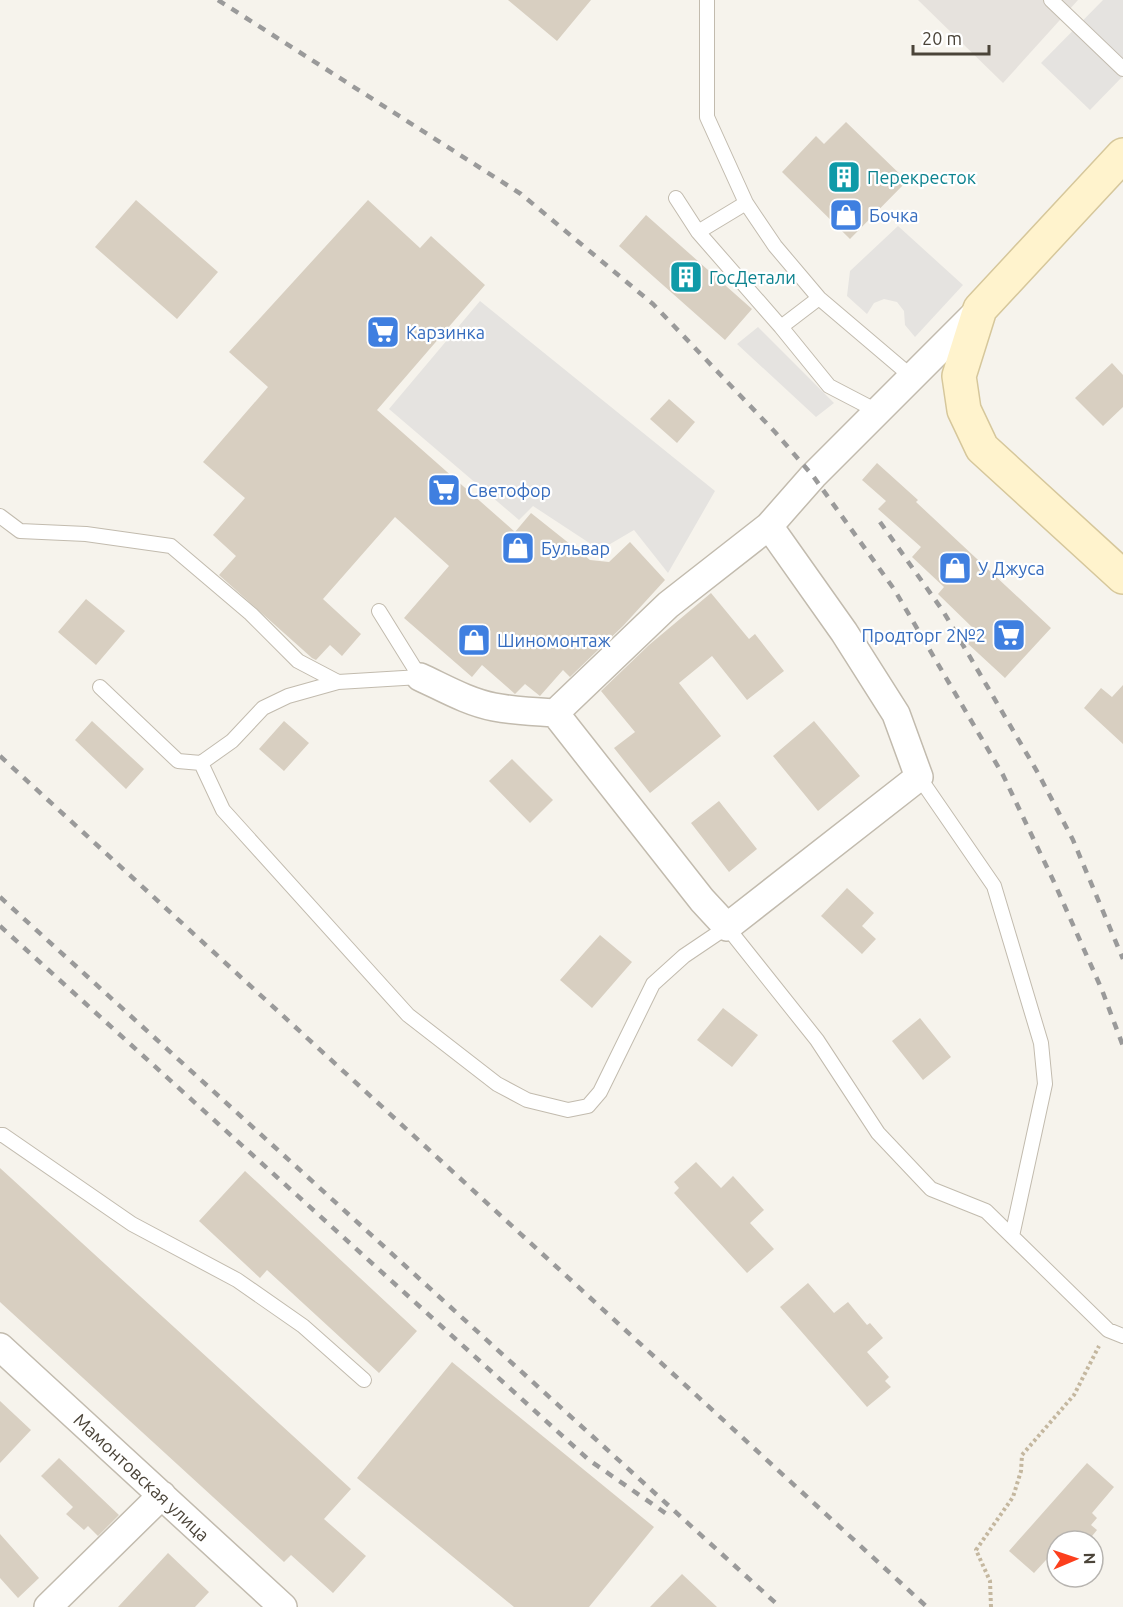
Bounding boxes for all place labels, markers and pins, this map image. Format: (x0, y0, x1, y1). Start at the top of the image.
building icon: Перекресток (826, 159, 862, 195)
place label: Перекресток (867, 167, 976, 187)
shop icon: Бочка (828, 197, 864, 233)
place label: Бочка (869, 205, 919, 225)
building icon: ГосДетали (668, 259, 704, 295)
place label: ГосДетали (709, 267, 796, 287)
supermarket icon: Карзинка (365, 314, 401, 350)
place label: Карзинка (406, 322, 485, 342)
supermarket icon: Светофор (426, 472, 462, 508)
place label: Светофор (467, 480, 551, 500)
shop icon: Бульвар (500, 530, 536, 566)
place label: Бульвар (541, 538, 610, 558)
shop icon: У Джуса (937, 550, 973, 586)
place label: У Джуса (978, 558, 1045, 578)
supermarket icon: Продторг 2№2 (991, 617, 1027, 653)
shop icon: Шиномонтаж (456, 622, 492, 658)
place label: Продторг 2№2 (861, 625, 986, 645)
place label: Шиномонтаж (497, 630, 612, 650)

